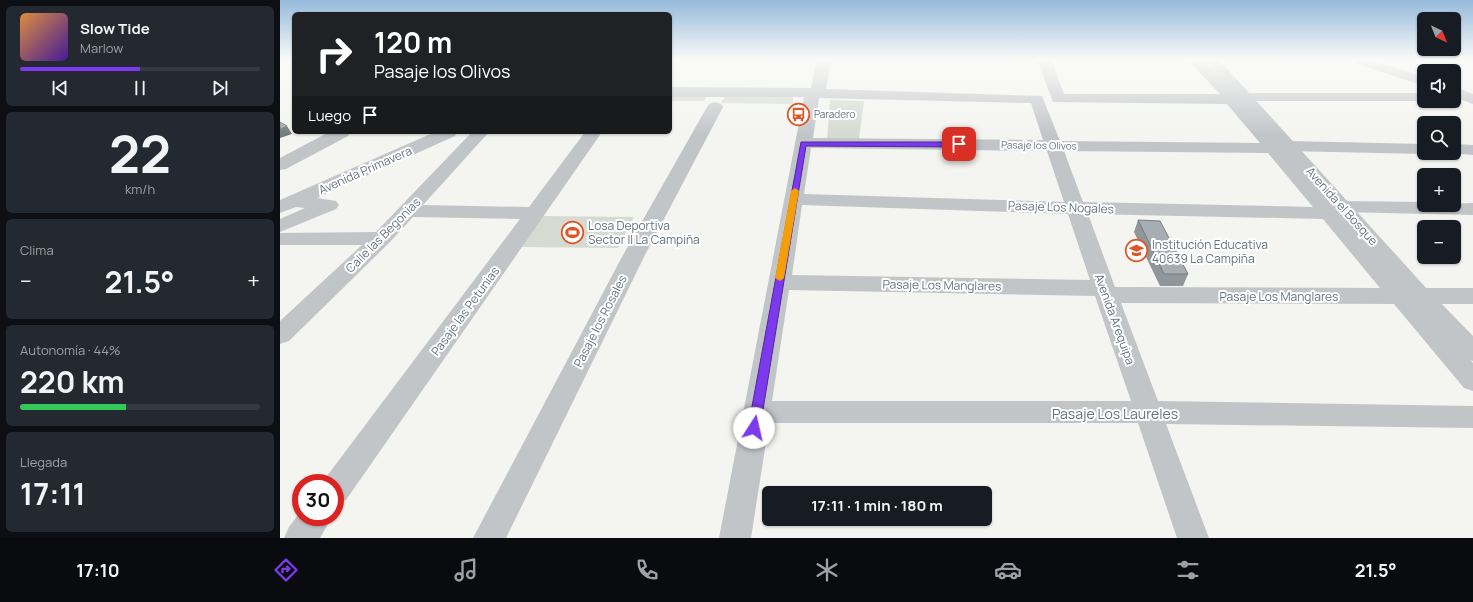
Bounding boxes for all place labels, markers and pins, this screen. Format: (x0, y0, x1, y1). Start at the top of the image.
bus stop icon: Paradero (785, 101, 811, 127)
place label: Paradero (814, 107, 856, 121)
pin (942, 127, 976, 161)
place label: Losa Deportiva Sector II La Campiña (588, 217, 700, 248)
sports icon: Losa Deportiva Sector II La Campiña (560, 219, 586, 245)
place label: Institución Educativa 40639 La Campiña (1152, 236, 1268, 267)
school or university icon: Institución Educativa 40639 La Campiña (1124, 238, 1150, 264)

